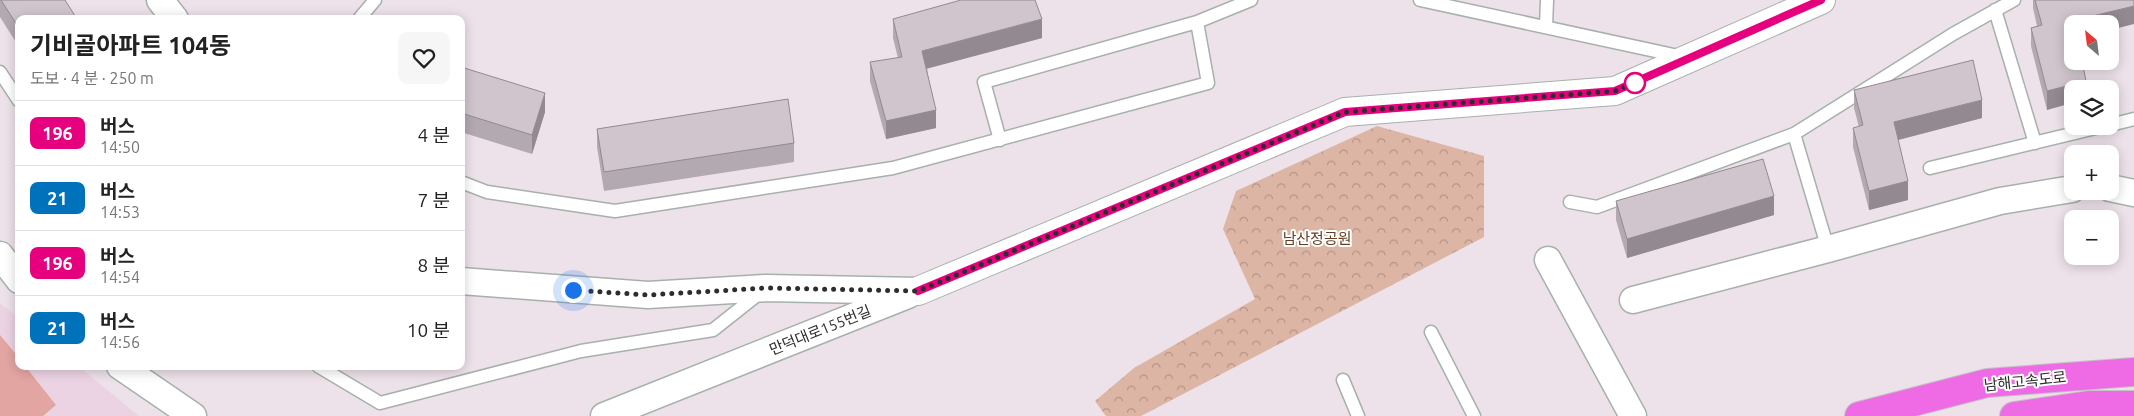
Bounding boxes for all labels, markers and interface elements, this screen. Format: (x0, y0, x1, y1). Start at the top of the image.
north arrow (2064, 15, 2119, 70)
map controls (2064, 15, 2119, 265)
text: 기비골아파트 104동 (30, 32, 231, 59)
button: heart (398, 32, 450, 84)
text: 도보 · 4 분 · 250 m (30, 69, 154, 87)
unlabelled marker (1624, 72, 1646, 94)
button: layers (2064, 80, 2119, 135)
text: 버스 (100, 115, 135, 137)
text: 196 (42, 123, 73, 143)
text: 4 분 (417, 124, 450, 146)
text: 14:50 (100, 138, 140, 156)
button: + (2064, 145, 2119, 200)
text: 버스 (100, 180, 135, 202)
text: 21 (47, 188, 68, 208)
text: 7 분 (417, 189, 450, 211)
text: 14:53 (100, 203, 140, 221)
button: − (2064, 210, 2119, 265)
park label: 남산정공원 (1282, 230, 1352, 247)
text: 버스 (100, 245, 135, 267)
text: 196 (42, 253, 73, 273)
text: 8 분 (417, 254, 450, 276)
text: 14:54 (100, 268, 140, 286)
your location (561, 278, 586, 303)
street label: 만덕대로155번길 (767, 302, 873, 358)
text: 버스 (100, 310, 135, 332)
text: 21 (47, 318, 68, 338)
text: 10 분 (407, 319, 450, 341)
text: 14:56 (100, 333, 140, 351)
street label: 남해고속도로 (1983, 368, 2067, 394)

